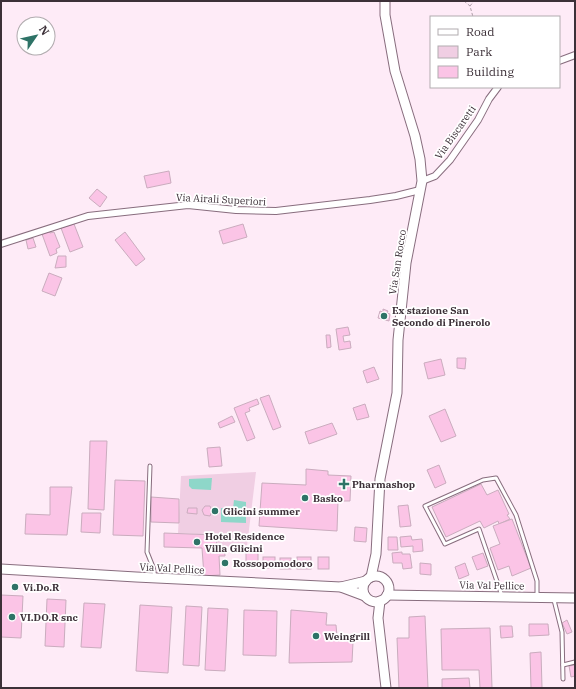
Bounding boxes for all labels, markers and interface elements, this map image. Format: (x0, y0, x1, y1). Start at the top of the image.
north arrow (16, 16, 56, 56)
legend (430, 16, 560, 88)
text: N (36, 23, 53, 38)
text: Road (466, 24, 495, 39)
text: Park (466, 44, 492, 59)
text: Building (466, 64, 514, 79)
street label: Via Biscaretti (432, 103, 479, 162)
street label: Via Airali Superiori (176, 191, 266, 208)
street label: Via San Rocco (386, 228, 409, 295)
place label: Ex stazione San Secondo di Pinerolo (392, 304, 491, 329)
marker: Ex stazione San Secondo di Pinerolo (379, 311, 389, 321)
place label: Pharmashop (352, 478, 415, 491)
marker: Pharmashop (339, 479, 349, 489)
place label: Basko (313, 492, 343, 505)
marker: Basko (300, 493, 310, 503)
place label: Glicini summer (223, 505, 300, 518)
marker: Glicini summer (210, 506, 220, 516)
place label: Hotel Residence Villa Glicini (205, 530, 285, 555)
marker: Hotel Residence Villa Glicini (192, 537, 202, 547)
place label: Rossopomodoro (233, 557, 313, 570)
marker: Rossopomodoro (220, 558, 230, 568)
street label: Via Val Pellice (139, 560, 205, 577)
street label: Via Val Pellice (459, 578, 525, 593)
place label: Vi.Do.R (23, 581, 60, 594)
marker: Vi.Do.R (10, 582, 20, 592)
place label: VI.DO.R snc (20, 611, 79, 624)
marker: VI.DO.R snc (7, 612, 17, 622)
place label: Weingrill (324, 630, 370, 643)
marker: Weingrill (311, 631, 321, 641)

